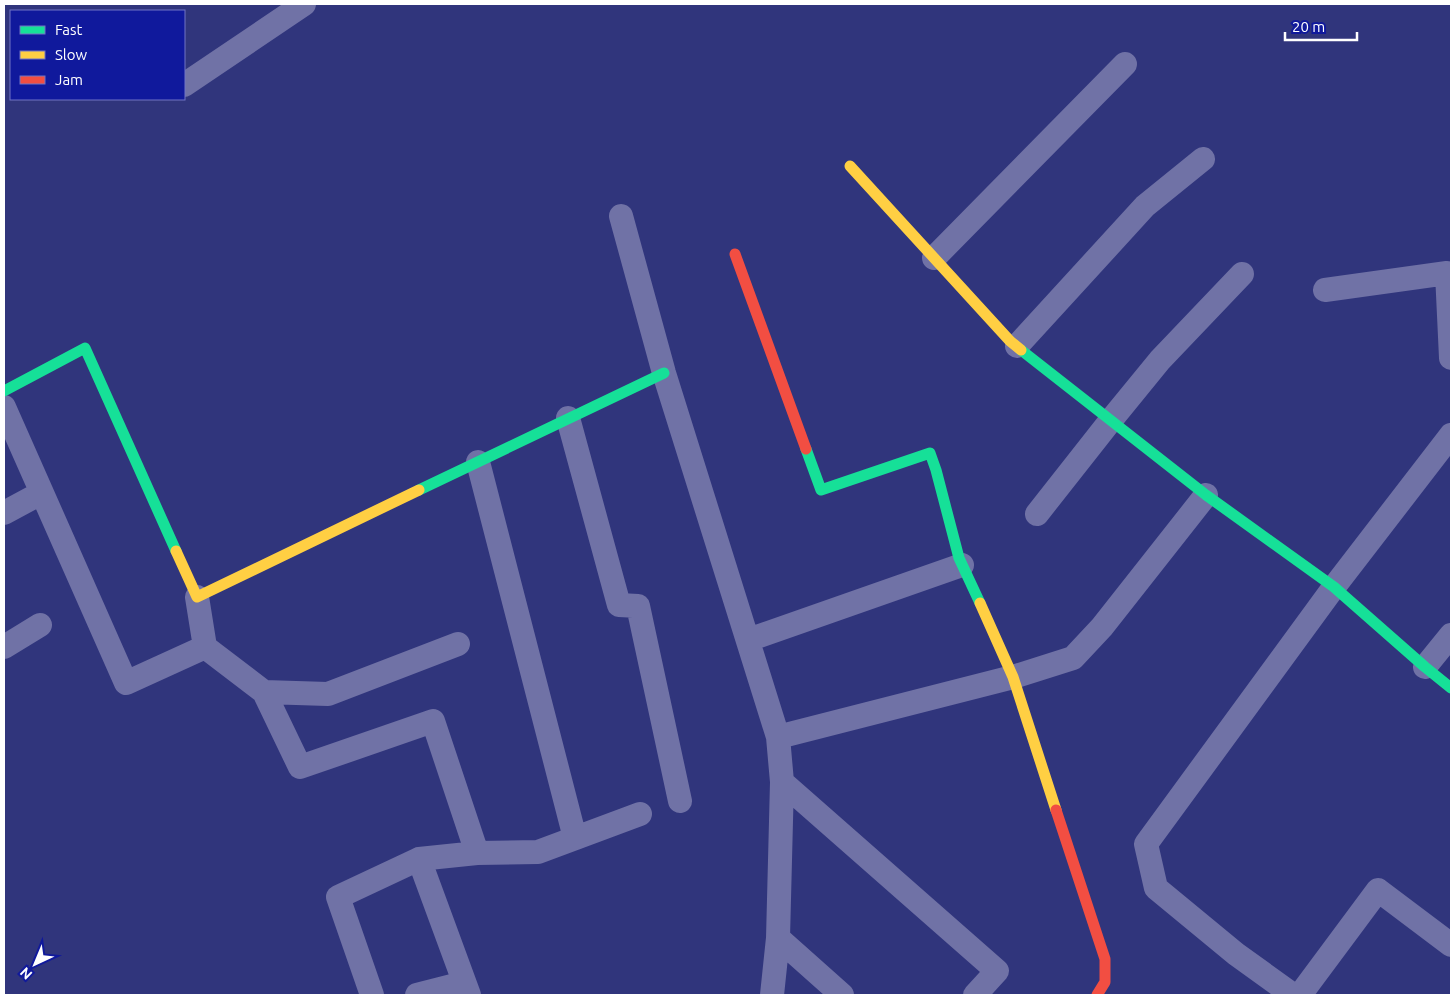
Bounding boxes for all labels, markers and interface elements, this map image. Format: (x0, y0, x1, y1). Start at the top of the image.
legend (10, 10, 185, 100)
scale bar (1285, 10, 1358, 42)
text: 20 m (1292, 18, 1325, 35)
text: Fast (55, 21, 83, 38)
text: Slow (55, 46, 88, 63)
text: Jam (55, 71, 83, 88)
north arrow (10, 939, 60, 989)
text: N (17, 964, 35, 983)

